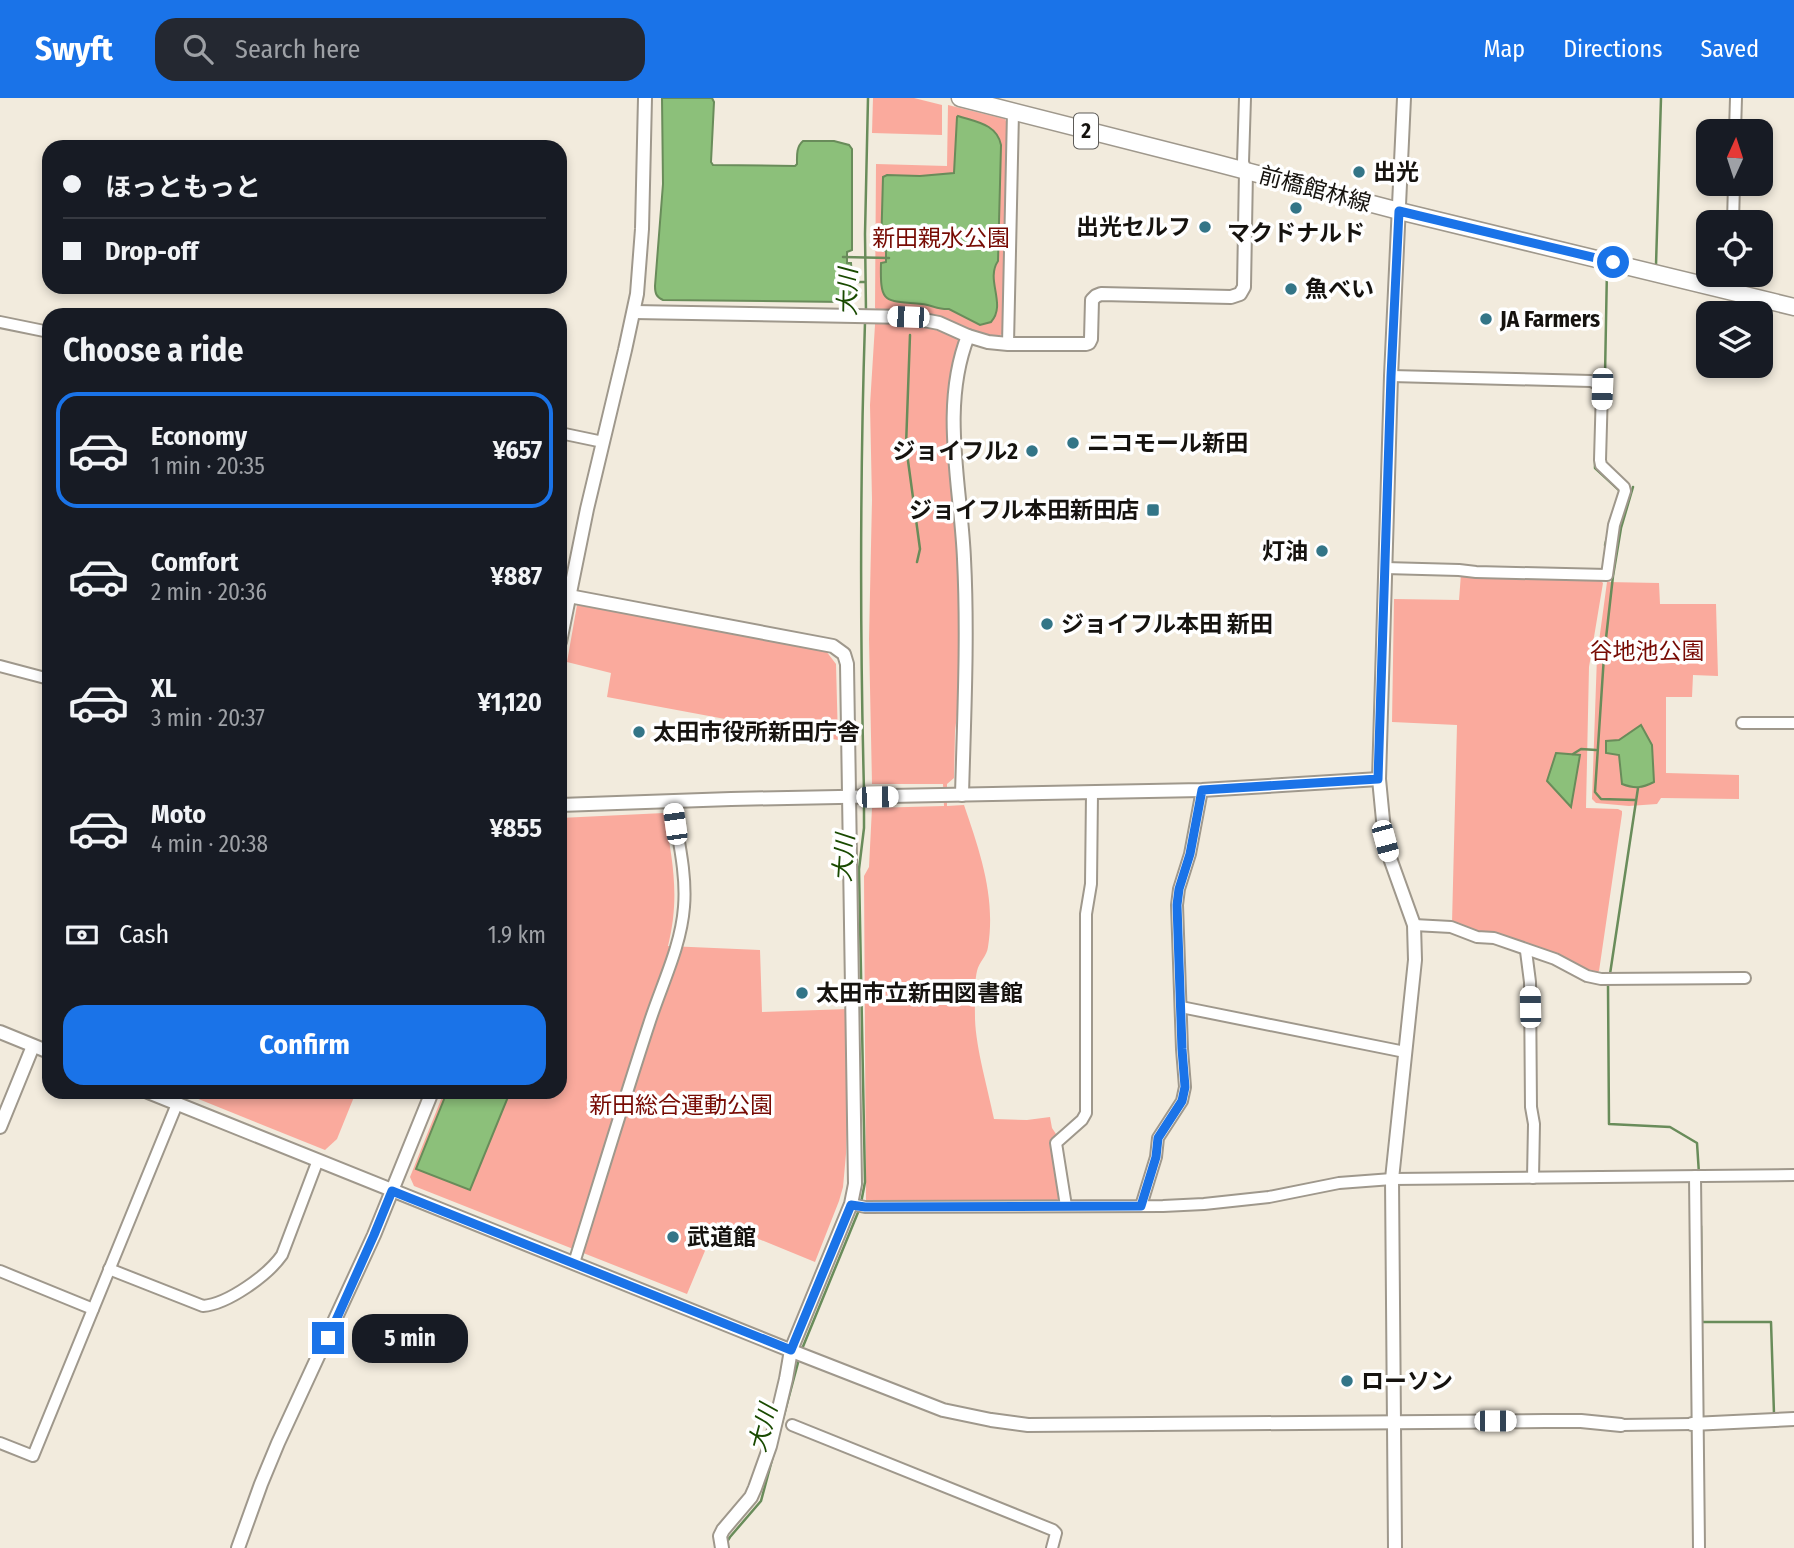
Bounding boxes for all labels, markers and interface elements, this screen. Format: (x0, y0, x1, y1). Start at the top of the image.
search box (155, 18, 645, 81)
text: Swyft (35, 29, 113, 69)
icon: search (179, 30, 217, 68)
text: Search here (235, 34, 360, 65)
text: Map (1484, 35, 1525, 63)
text: Directions (1563, 35, 1662, 63)
text: Saved (1700, 35, 1759, 63)
road number: 2 (1074, 114, 1098, 148)
north arrow (1696, 119, 1773, 196)
map controls (1696, 119, 1773, 378)
place label: 出光 (1373, 158, 1419, 186)
street label: 前橋館林線 (1256, 161, 1374, 217)
marker: 出光 (1351, 164, 1367, 180)
text: ほっともっと (105, 172, 261, 203)
marker: マクドナルド (1288, 200, 1304, 216)
button: locate (1696, 210, 1773, 287)
place label: 出光セルフ (1076, 213, 1191, 241)
marker: 出光セルフ (1197, 219, 1213, 235)
place label: マクドナルド (1227, 219, 1365, 247)
park label: 新田親水公園 (872, 224, 1010, 252)
text: Drop-off (105, 236, 198, 267)
route start (1597, 246, 1629, 278)
water label: 大川 (834, 265, 862, 316)
place label: 魚べい (1305, 275, 1374, 303)
marker: 魚べい (1283, 281, 1299, 297)
button: layers (1696, 301, 1773, 378)
place label: JA Farmers (1499, 305, 1600, 333)
car (887, 306, 930, 328)
marker: JA Farmers (1478, 311, 1494, 327)
text: Choose a ride (63, 331, 244, 369)
car (1591, 368, 1614, 410)
icon: car (67, 419, 130, 482)
text: Economy (151, 421, 247, 452)
place label: ニコモール新田 (1087, 429, 1248, 457)
text: ¥657 (493, 435, 542, 466)
marker: ニコモール新田 (1065, 435, 1081, 451)
place label: ジョイフル2 (892, 437, 1018, 465)
marker: ジョイフル2 (1024, 443, 1040, 459)
text: 1 min · 20:35 (151, 452, 265, 480)
place label: ジョイフル本田新田店 (909, 496, 1139, 524)
marker: ジョイフル本田新田店 (1145, 502, 1161, 518)
place label: 灯油 (1262, 537, 1308, 565)
marker: 灯油 (1314, 543, 1330, 559)
icon: car (67, 545, 130, 608)
text: Comfort (151, 547, 239, 578)
text: ¥887 (491, 561, 542, 592)
text: 2 min · 20:36 (151, 578, 267, 606)
place label: ジョイフル本田 新田 (1061, 610, 1273, 638)
marker: ジョイフル本田 新田 (1039, 616, 1055, 632)
park label: 谷地池公園 (1590, 637, 1705, 665)
icon: car (67, 671, 130, 734)
text: XL (151, 673, 177, 704)
text: ¥1,120 (478, 687, 542, 718)
text: 3 min · 20:37 (151, 704, 265, 732)
place label: 太田市役所新田庁舎 (653, 718, 860, 746)
marker: 太田市役所新田庁舎 (631, 724, 647, 740)
car (856, 786, 899, 808)
icon: car (67, 797, 130, 860)
text: Moto (151, 799, 206, 830)
car (662, 802, 689, 846)
text: ¥855 (490, 813, 542, 844)
car (1370, 818, 1401, 864)
text: 4 min · 20:38 (151, 830, 268, 858)
water label: 大川 (828, 830, 860, 883)
icon: cash (63, 916, 101, 954)
text: Cash (119, 919, 169, 950)
text: 1.9 km (488, 921, 546, 949)
place label: 太田市立新田図書館 (816, 979, 1023, 1007)
marker: 太田市立新田図書館 (794, 985, 810, 1001)
car (1520, 986, 1541, 1028)
button: Confirm (63, 1005, 546, 1085)
park label: 新田総合運動公園 (589, 1091, 773, 1119)
place label: 武道館 (687, 1223, 756, 1251)
marker: 武道館 (665, 1229, 681, 1245)
callout: 5 min (352, 1314, 468, 1362)
route end (312, 1322, 344, 1354)
text: 5 min (384, 1324, 436, 1352)
place label: ローソン (1361, 1367, 1453, 1395)
marker: ローソン (1339, 1373, 1355, 1389)
water label: 大川 (743, 1398, 784, 1455)
car (1475, 1411, 1517, 1432)

